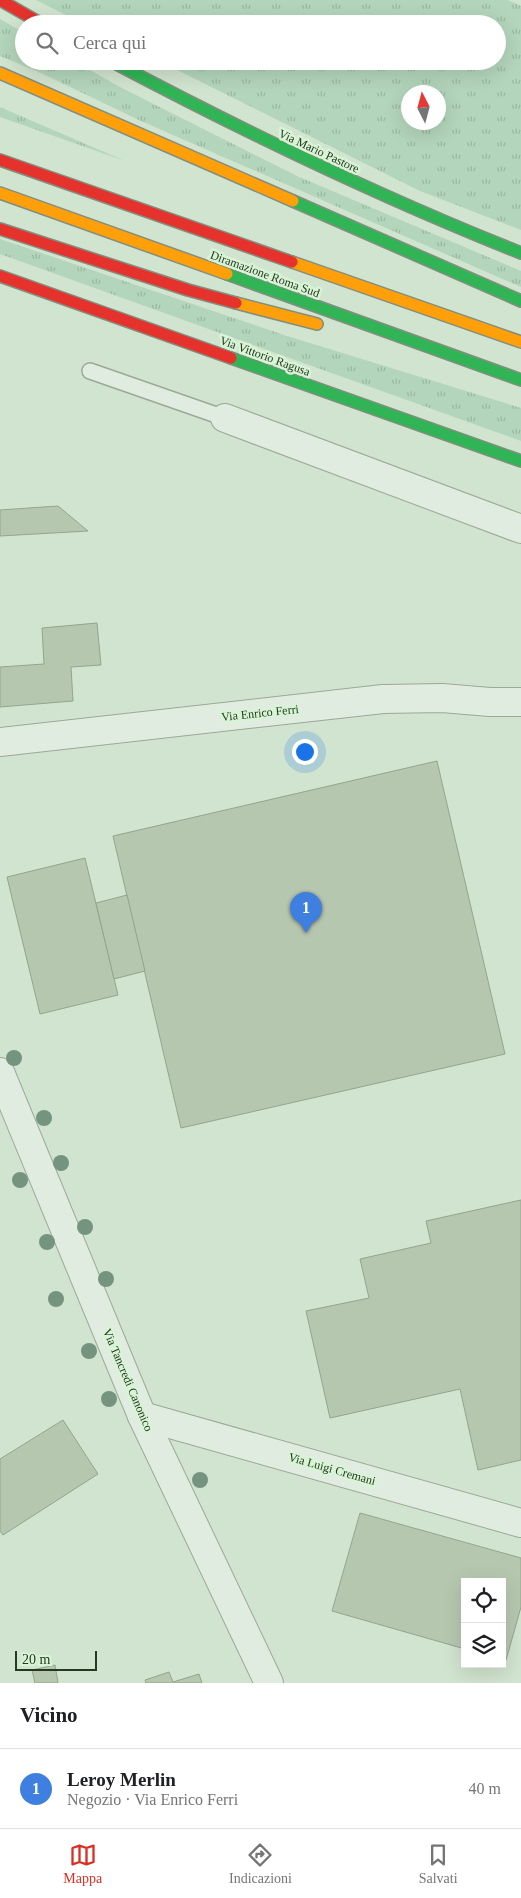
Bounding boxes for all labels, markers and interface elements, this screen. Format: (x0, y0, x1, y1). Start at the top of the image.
search box (15, 15, 506, 70)
icon: search (33, 29, 61, 57)
text: Cerca qui (73, 32, 146, 53)
north arrow (401, 85, 446, 130)
street label: Via Mario Pastore (276, 126, 362, 176)
street label: Diramazione Roma Sud (208, 248, 322, 300)
street label: Via Vittorio Ragusa (218, 333, 313, 379)
street label: Via Enrico Ferri (221, 702, 300, 724)
your location (292, 739, 318, 765)
pin: 1 (290, 892, 322, 933)
street label: Via Tancredi Canonico (100, 1327, 156, 1433)
street label: Via Luigi Cremani (287, 1450, 378, 1488)
map controls (461, 1578, 506, 1668)
button: locate (461, 1578, 506, 1623)
button: layers (461, 1623, 506, 1668)
scale bar (15, 1648, 98, 1671)
text: 20 m (22, 1652, 50, 1667)
text: Vicino (20, 1703, 78, 1727)
text: Leroy Merlin (67, 1769, 176, 1790)
text: 1 (32, 1780, 40, 1797)
text: 40 m (469, 1780, 501, 1797)
text: Negozio · Via Enrico Ferri (67, 1791, 238, 1808)
tab: Mappa (63, 1841, 102, 1887)
tab: Indicazioni (229, 1841, 292, 1887)
tab: Salvati (419, 1841, 458, 1887)

